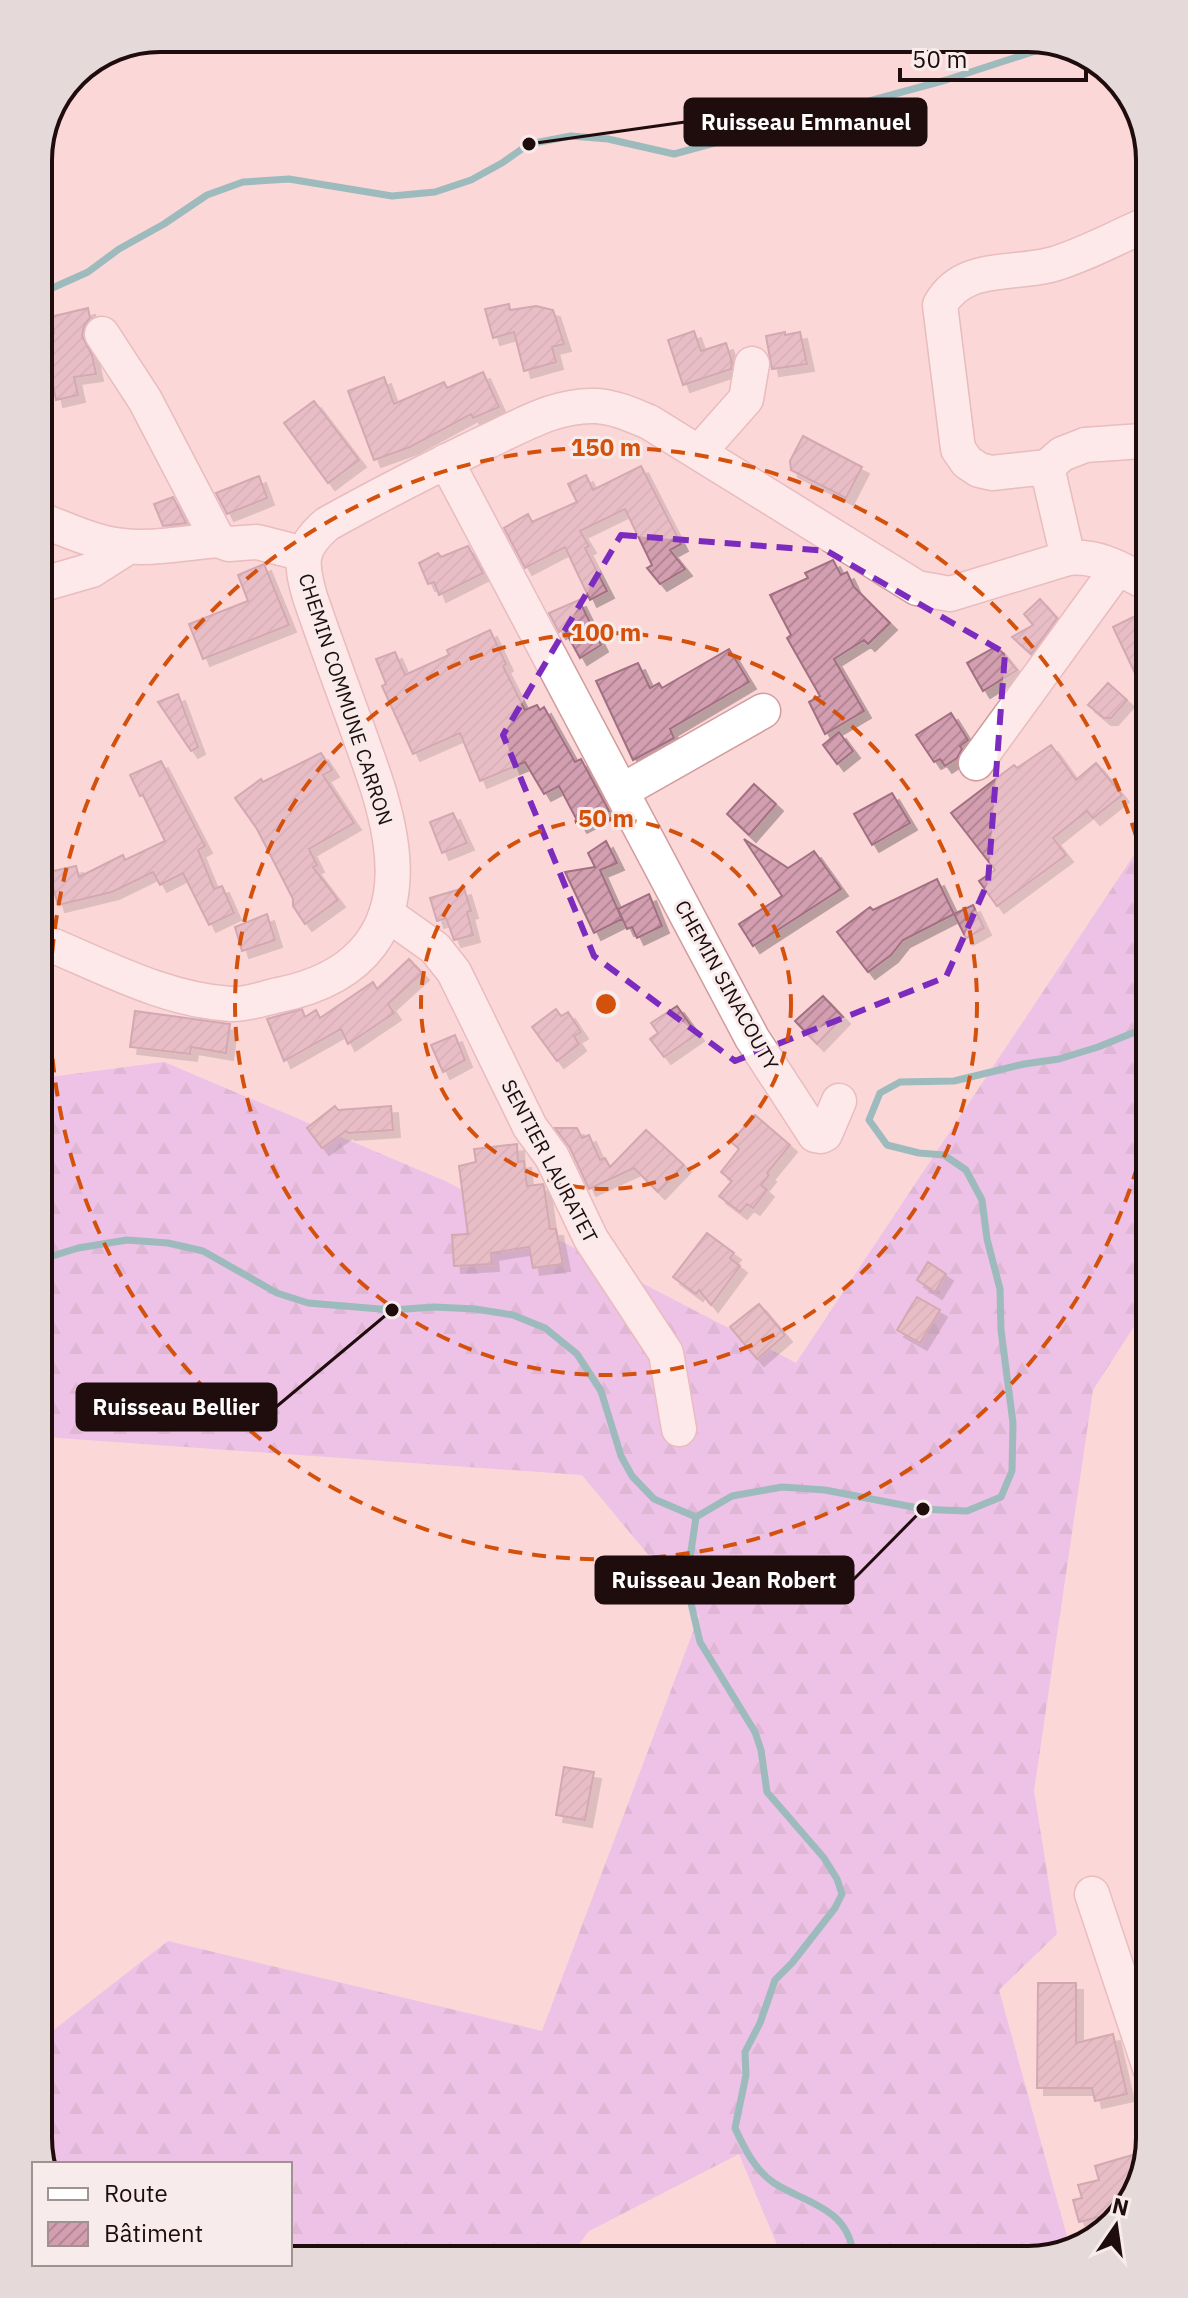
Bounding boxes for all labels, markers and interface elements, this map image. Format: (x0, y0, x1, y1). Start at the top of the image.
scale bar (900, 32, 1086, 82)
text: 50 m (912, 43, 967, 75)
callout: Ruisseau Emmanuel (685, 99, 926, 145)
text: Ruisseau Emmanuel (701, 107, 911, 136)
text: 150 m (571, 431, 641, 463)
street label: CHEMIN COMMUNE CARRON (293, 570, 399, 828)
text: 100 m (571, 616, 641, 648)
text: 50 m (578, 802, 634, 834)
street label: CHEMIN SINACOUTY (669, 895, 785, 1075)
centre of rings (592, 990, 620, 1018)
street label: SENTIER LAURATET (496, 1075, 604, 1247)
callout: Ruisseau Bellier (77, 1384, 276, 1430)
text: Ruisseau Bellier (92, 1392, 260, 1421)
callout: Ruisseau Jean Robert (596, 1557, 853, 1603)
text: Ruisseau Jean Robert (612, 1565, 836, 1594)
legend (32, 2162, 292, 2266)
text: Route (104, 2177, 168, 2209)
north arrow (1076, 2186, 1156, 2266)
text: N (1110, 2190, 1132, 2222)
text: Bâtiment (104, 2217, 203, 2249)

